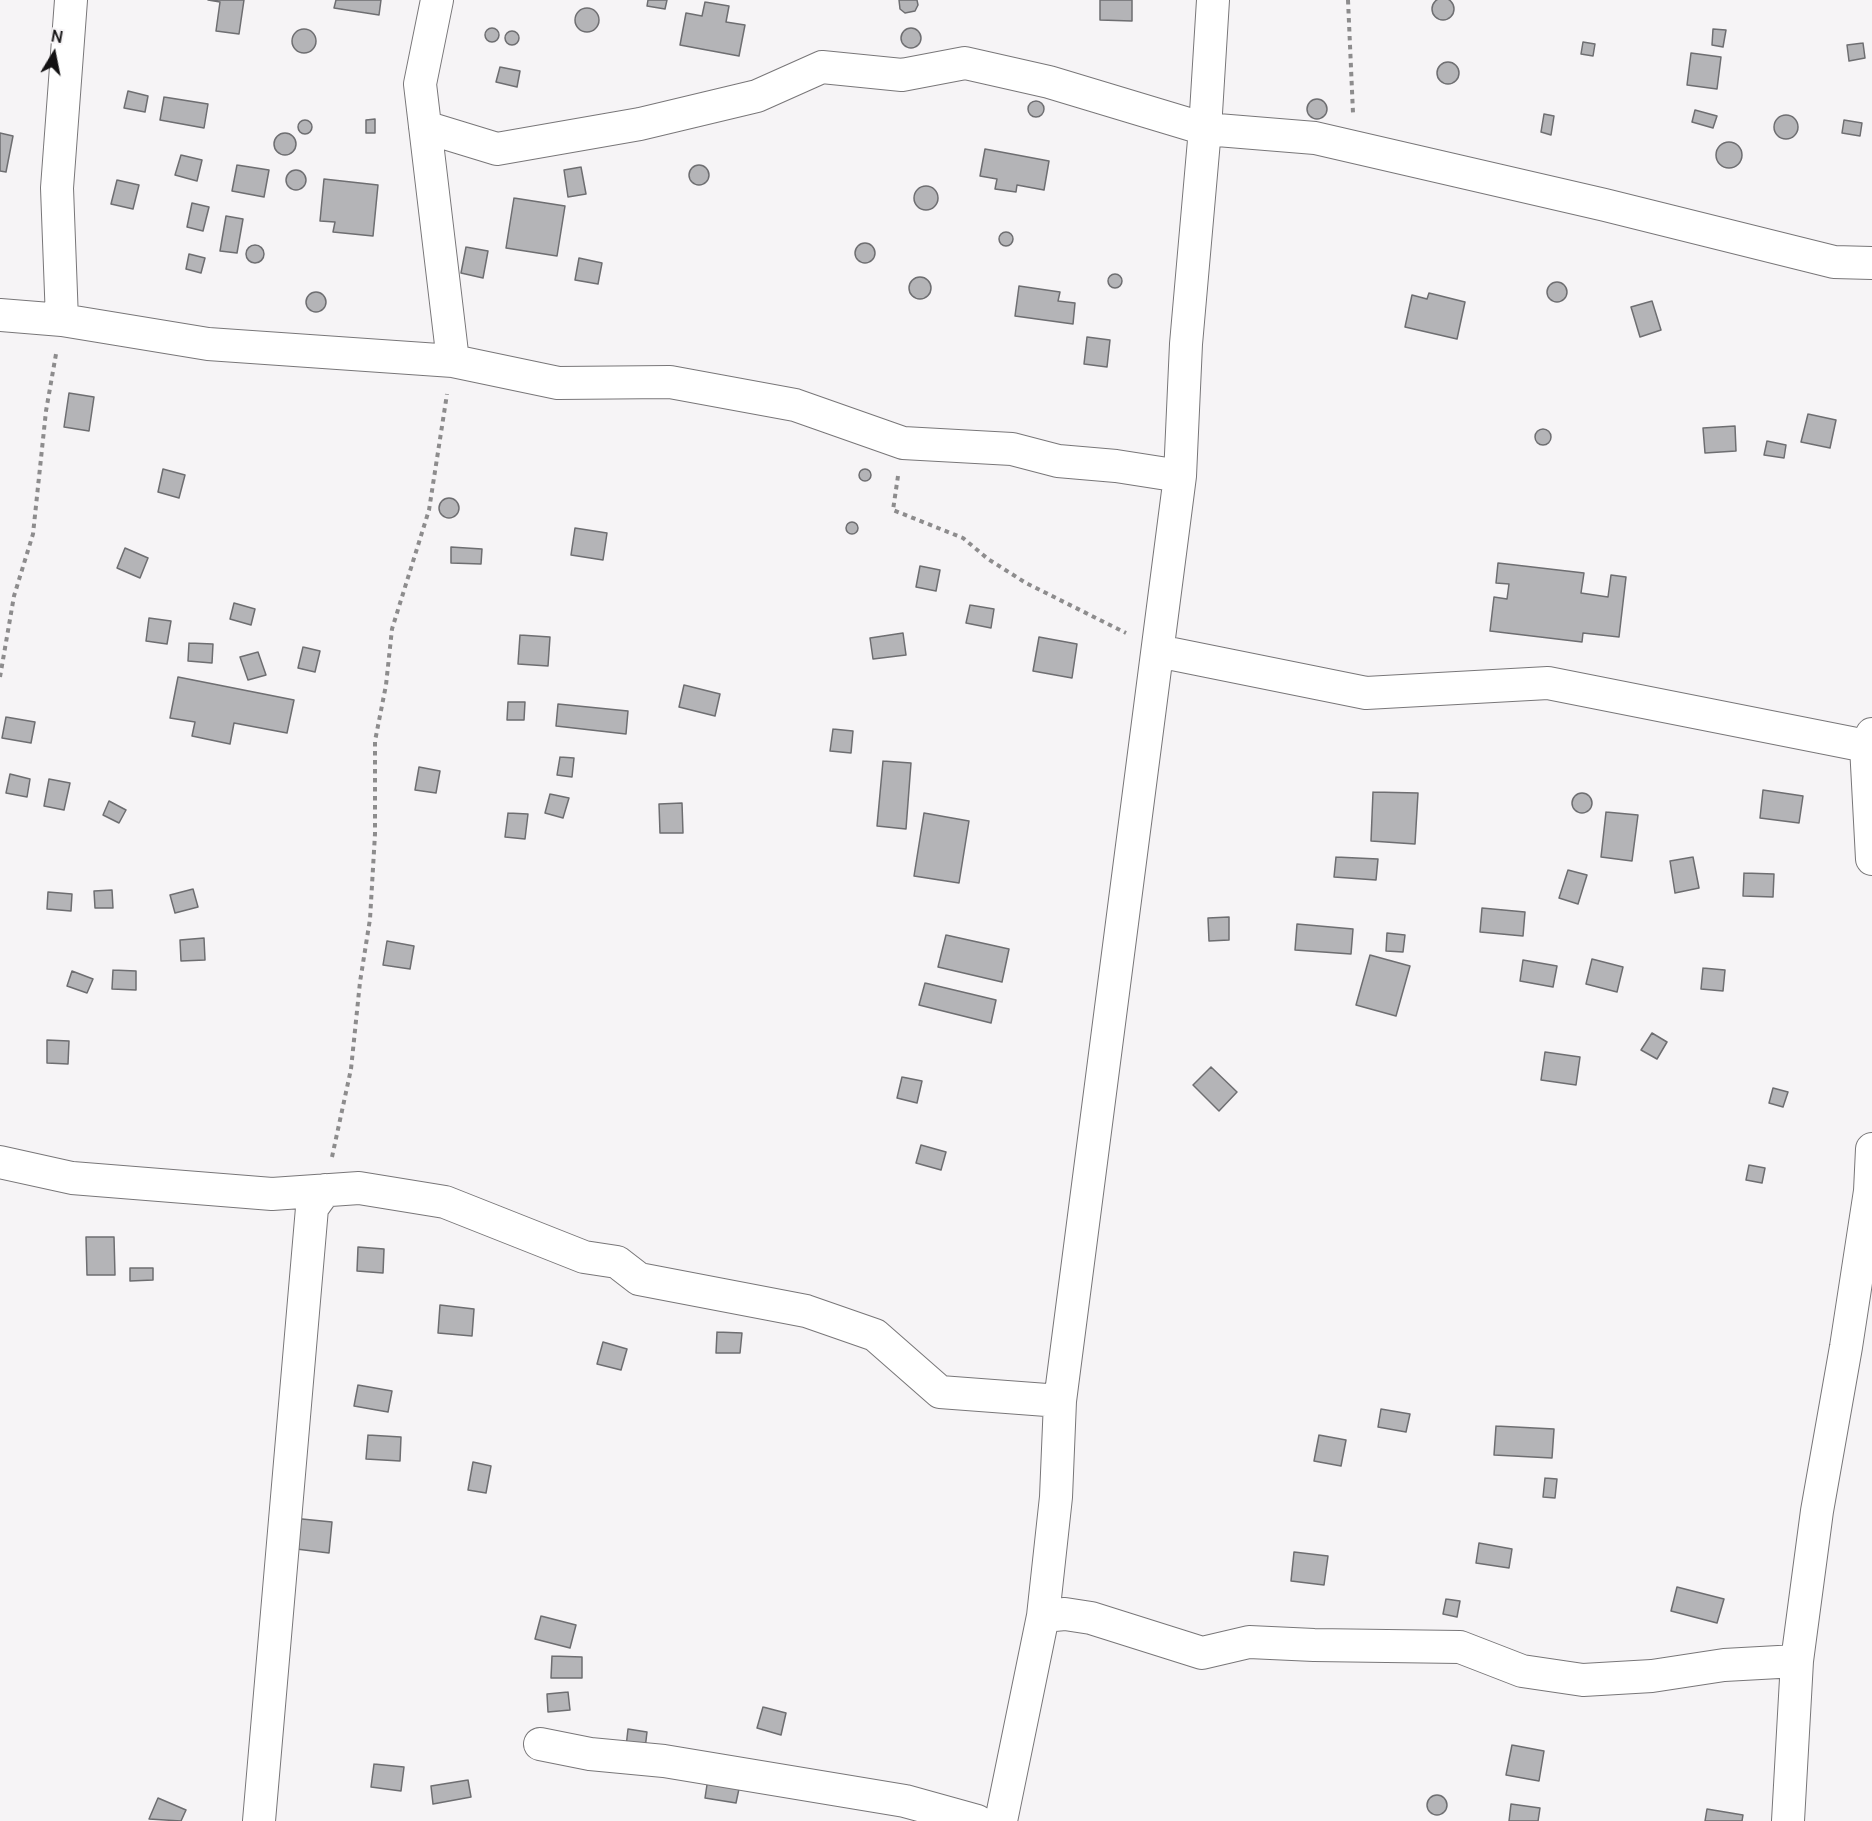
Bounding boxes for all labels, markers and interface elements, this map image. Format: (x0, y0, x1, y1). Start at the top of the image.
north arrow (24, 24, 84, 84)
text: N (50, 24, 65, 48)

